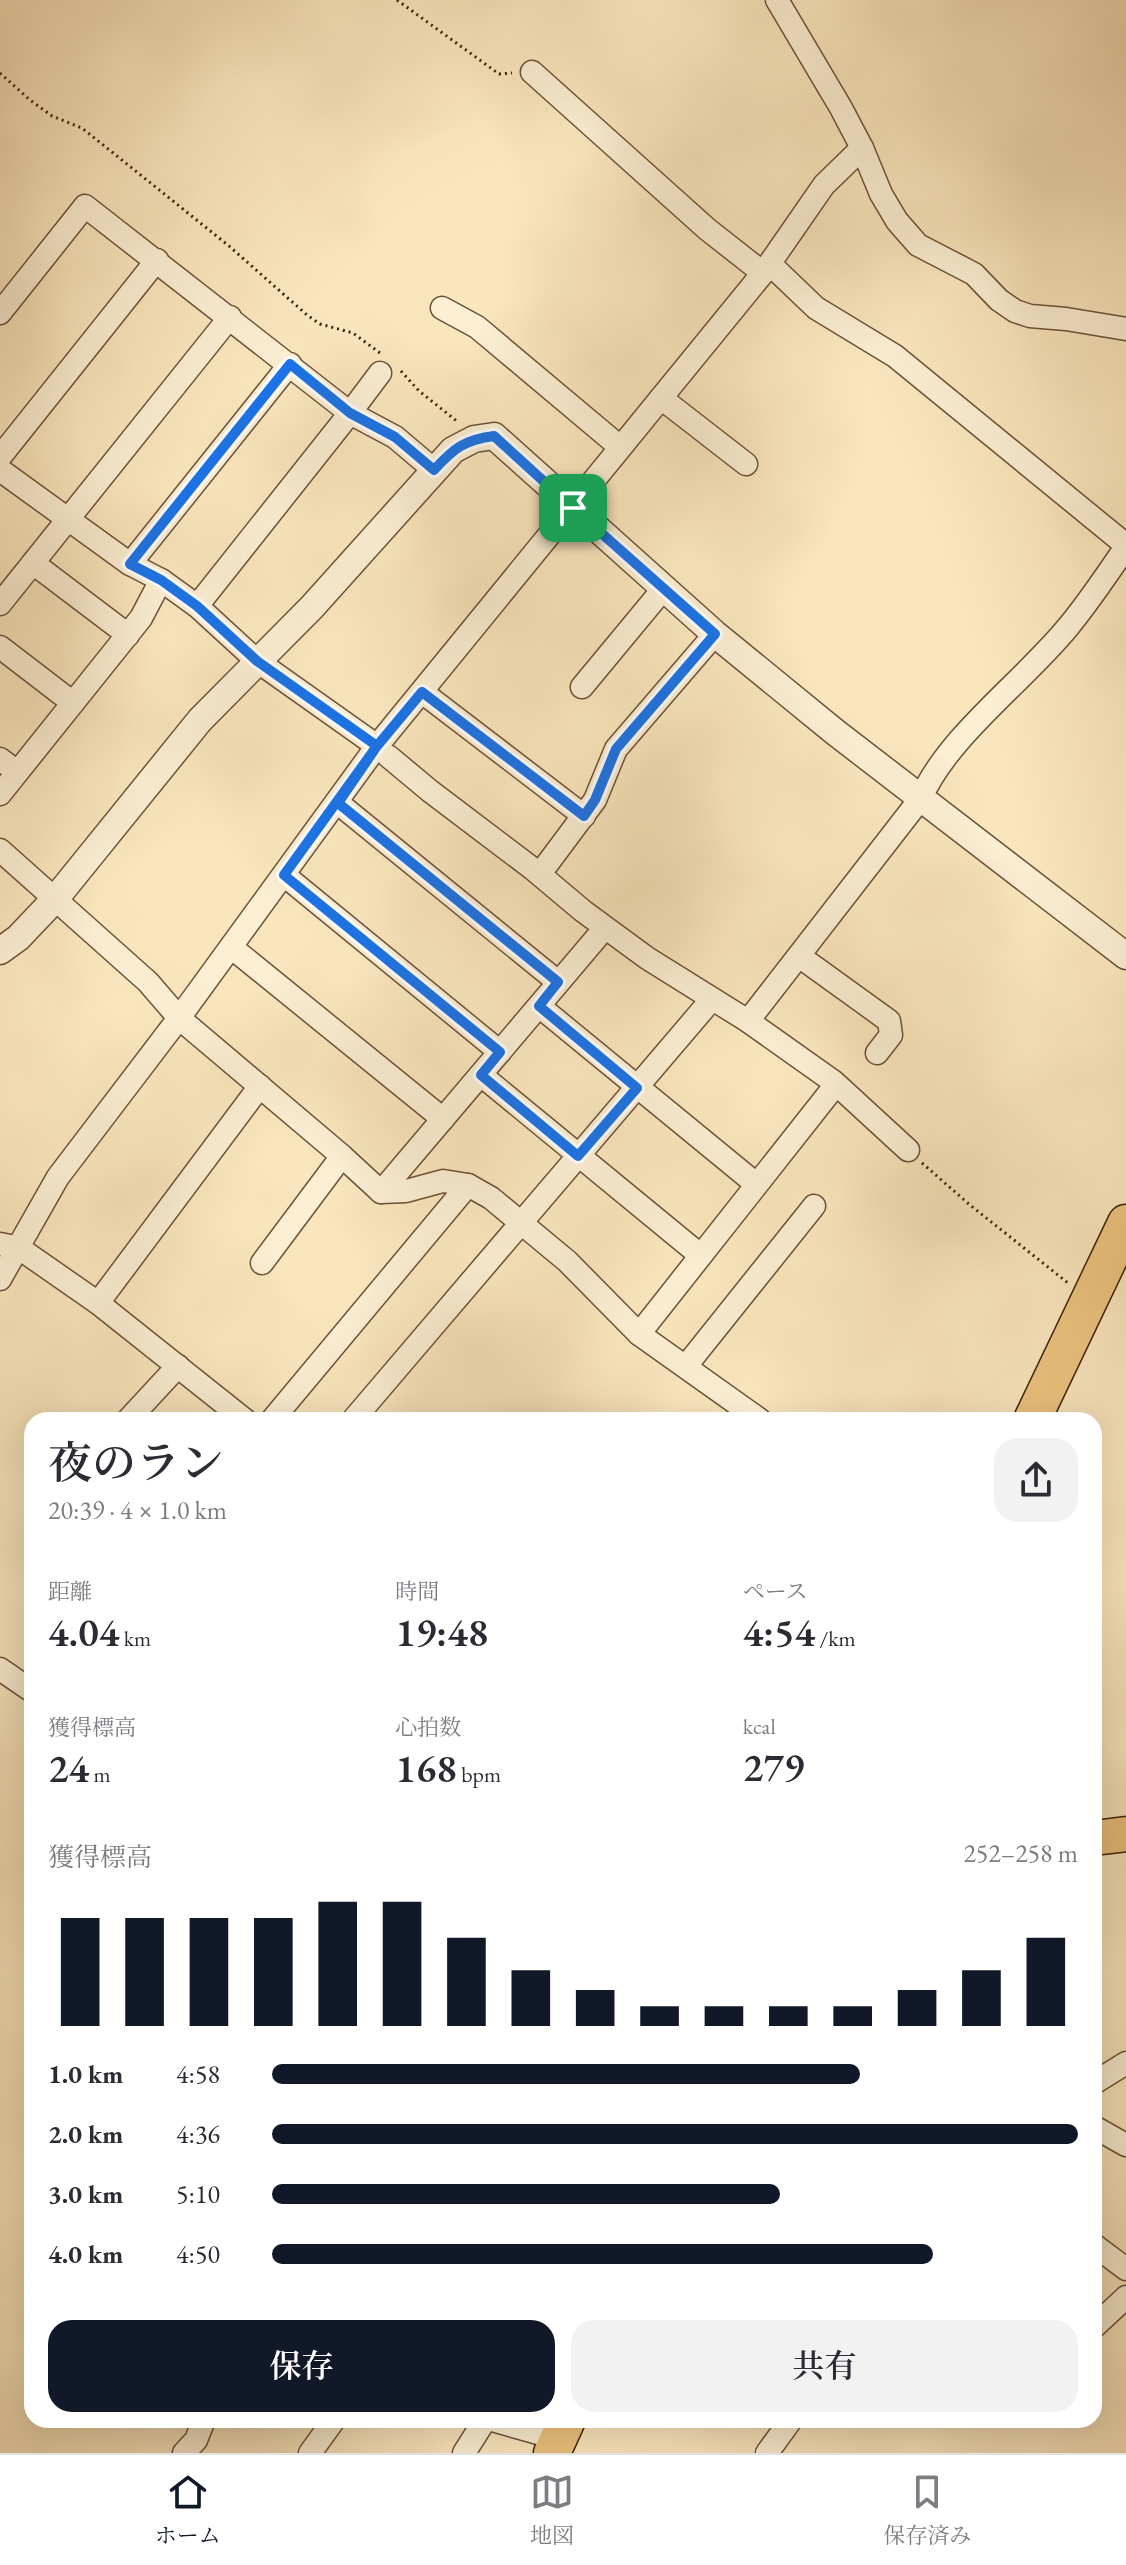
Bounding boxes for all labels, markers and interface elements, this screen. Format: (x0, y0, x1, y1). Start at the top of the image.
pin (539, 474, 607, 542)
icon: arrive (551, 486, 595, 530)
text: 夜のラン (48, 1434, 224, 1491)
button: share (994, 1438, 1078, 1522)
text: 20:39 · 4 × 1.0 km (48, 1493, 227, 1527)
text: 距離 (48, 1577, 92, 1606)
text: 時間 (395, 1577, 439, 1606)
text: ペース (743, 1577, 808, 1606)
text: 4.04 (48, 1606, 119, 1658)
text: 19:48 (395, 1606, 488, 1658)
text: 4:54 (743, 1606, 815, 1658)
text: km (119, 1624, 151, 1653)
text: /km (815, 1624, 856, 1653)
text: kcal (743, 1712, 776, 1741)
text: 獲得標高 (48, 1713, 136, 1742)
text: 心拍数 (395, 1713, 461, 1742)
text: 279 (743, 1741, 804, 1793)
text: 24 (48, 1742, 89, 1794)
text: 168 (395, 1742, 457, 1794)
text: m (89, 1760, 111, 1789)
text: bpm (457, 1760, 501, 1789)
text: 252–258 m (963, 1836, 1078, 1870)
text: 獲得標高 (48, 1840, 152, 1874)
text: 1.0 km (48, 2057, 123, 2091)
text: 4:58 (176, 2057, 220, 2091)
text: 2.0 km (48, 2117, 123, 2151)
text: 4:36 (176, 2117, 220, 2151)
text: 3.0 km (48, 2177, 123, 2211)
text: 5:10 (176, 2177, 220, 2211)
text: 4.0 km (48, 2237, 123, 2271)
text: 4:50 (176, 2237, 220, 2271)
button: 保存 (48, 2320, 555, 2412)
button: 共有 (571, 2320, 1078, 2412)
tab: ホーム (155, 2470, 221, 2550)
tab: 地図 (530, 2470, 574, 2550)
tab: 保存済み (883, 2470, 971, 2550)

